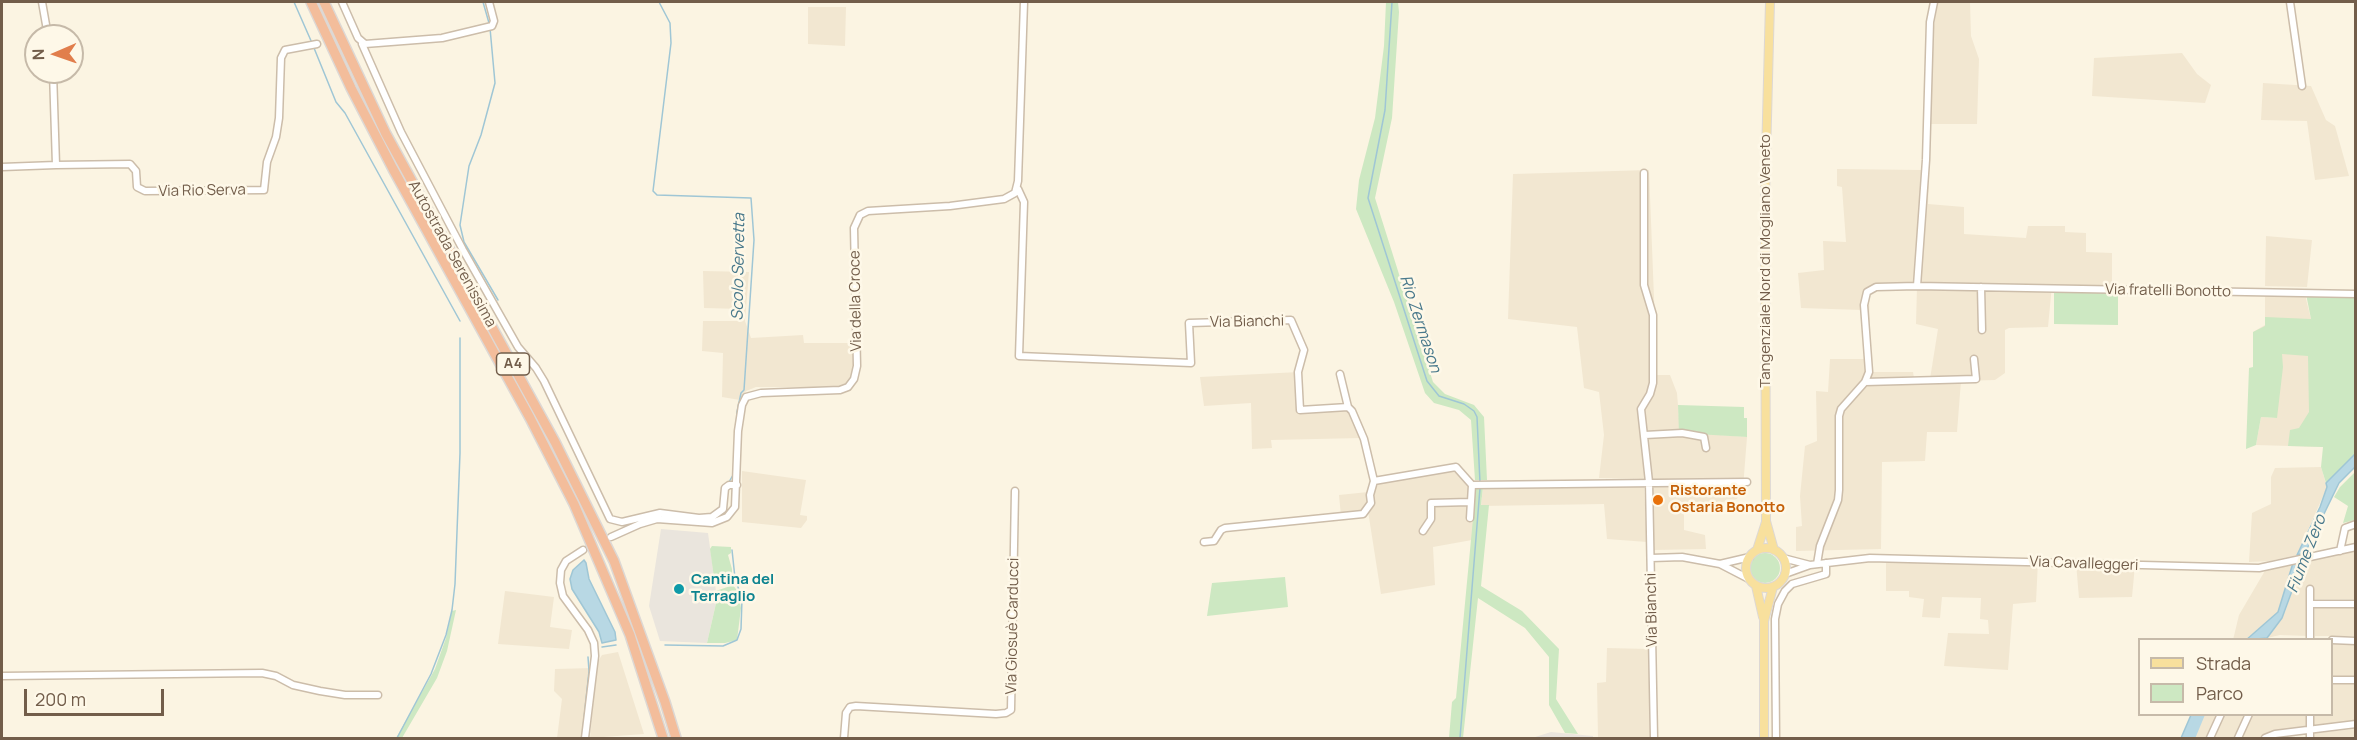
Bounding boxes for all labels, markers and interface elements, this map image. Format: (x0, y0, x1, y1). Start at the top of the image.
north arrow (24, 24, 84, 84)
text: N (27, 48, 49, 61)
street label: Tangenziale Nord di Mogliano Veneto (1757, 134, 1775, 388)
street label: Autostrada Serenissima (404, 177, 500, 331)
street label: Via Rio Serva (158, 181, 246, 201)
water label: Scolo Servetta (728, 213, 750, 321)
street label: Via della Croce (846, 250, 866, 352)
water label: Rio Zermason (1395, 273, 1445, 375)
street label: Via fratelli Bonotto (2105, 281, 2231, 301)
street label: Via Bianchi (1210, 312, 1284, 332)
road number: A4 (496, 353, 530, 375)
place label: Ristorante Ostaria Bonotto (1670, 482, 1785, 517)
marker: Ristorante Ostaria Bonotto (1651, 493, 1665, 507)
water label: Fiume Zero (2283, 512, 2331, 596)
street label: Via Cavalleggeri (2029, 553, 2139, 575)
street label: Via Giosuè Carducci (1003, 557, 1023, 695)
place label: Cantina del Terraglio (691, 571, 774, 606)
street label: Via Bianchi (1642, 573, 1662, 647)
marker: Cantina del Terraglio (672, 582, 686, 596)
legend (2138, 638, 2333, 716)
text: Strada (2196, 651, 2251, 675)
scale bar (27, 677, 166, 715)
text: Parco (2196, 681, 2243, 705)
text: 200 m (35, 687, 86, 711)

